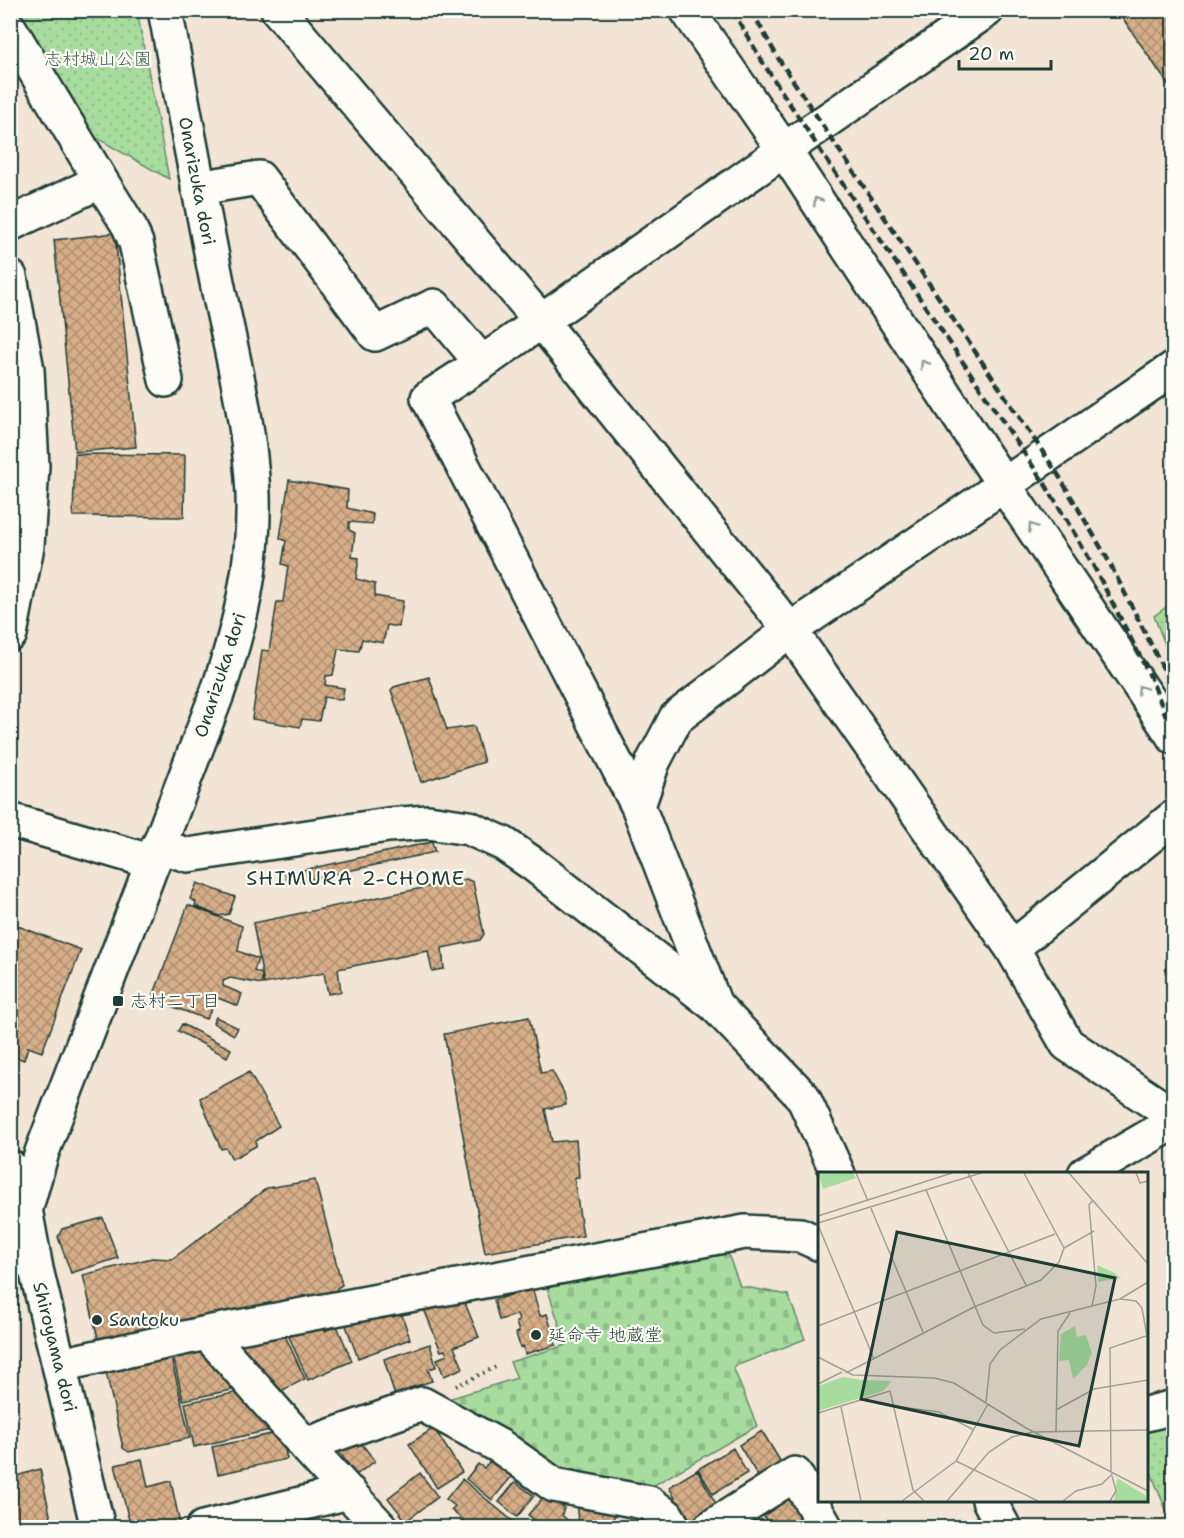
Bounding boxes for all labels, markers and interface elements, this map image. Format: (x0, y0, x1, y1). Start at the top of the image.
scale bar (959, 33, 1050, 71)
text: 20 m (968, 42, 1014, 66)
park label: 志村城山公園 (44, 47, 152, 71)
street label: Onarizuka dori (173, 115, 221, 247)
one-way arrow (813, 197, 824, 208)
one-way arrow (920, 360, 932, 370)
one-way arrow (1028, 522, 1039, 533)
street label: Onarizuka dori (189, 609, 251, 741)
one-way arrow (1137, 684, 1148, 695)
district label: SHIMURA 2-CHOME (246, 865, 466, 891)
place label: 志村二丁目 (130, 989, 220, 1013)
marker: 志村二丁目 (111, 994, 125, 1008)
inset map (818, 1172, 1148, 1502)
street label: Shiroyama dori (27, 1279, 83, 1415)
place label: Santoku (109, 1308, 179, 1332)
marker: Santoku (90, 1313, 104, 1327)
place label: 延命寺 地蔵堂 (548, 1323, 662, 1347)
marker: 延命寺 地蔵堂 (529, 1328, 543, 1342)

